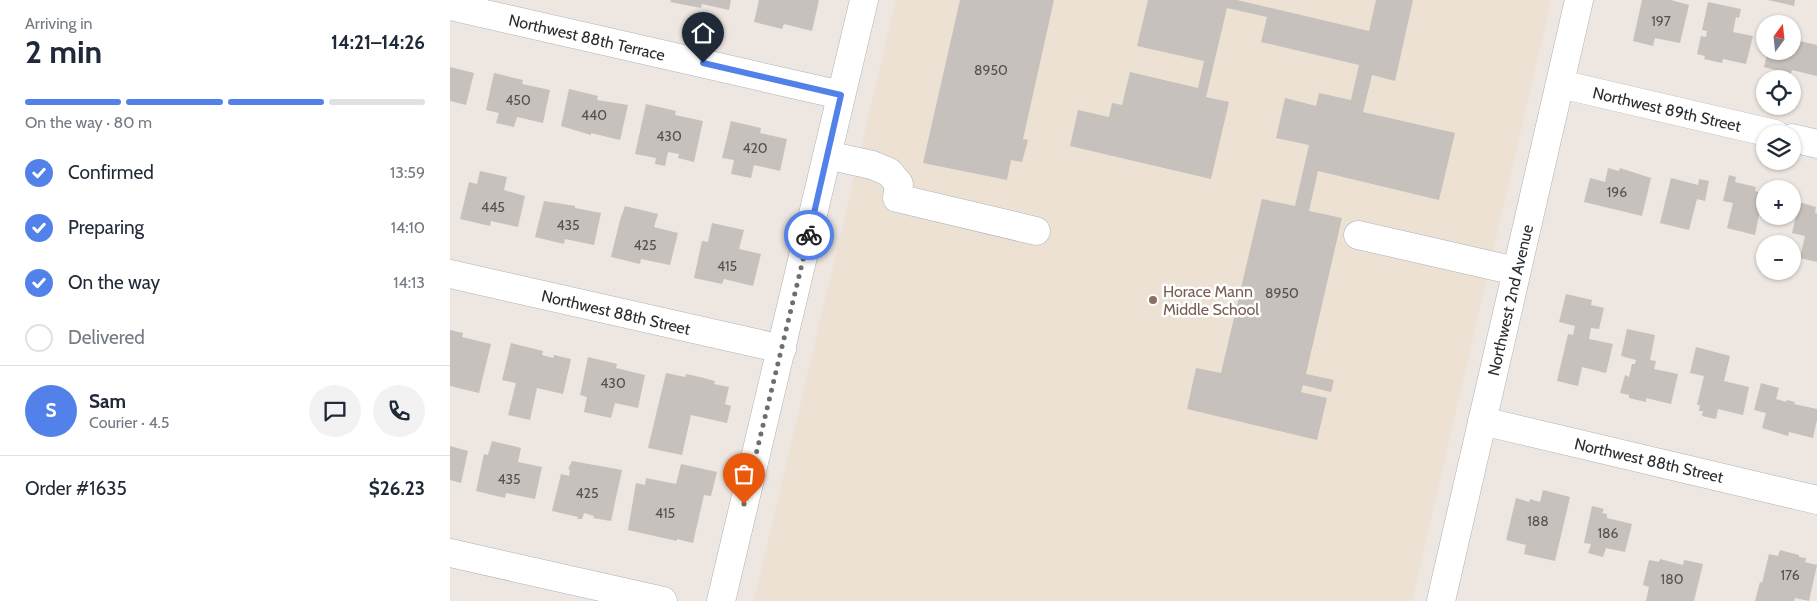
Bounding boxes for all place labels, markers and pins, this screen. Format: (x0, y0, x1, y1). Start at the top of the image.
pin (682, 12, 724, 63)
place label: Horace Mann Middle School (1163, 282, 1259, 319)
marker: Horace Mann Middle School (1147, 294, 1159, 306)
pin (723, 453, 765, 504)

